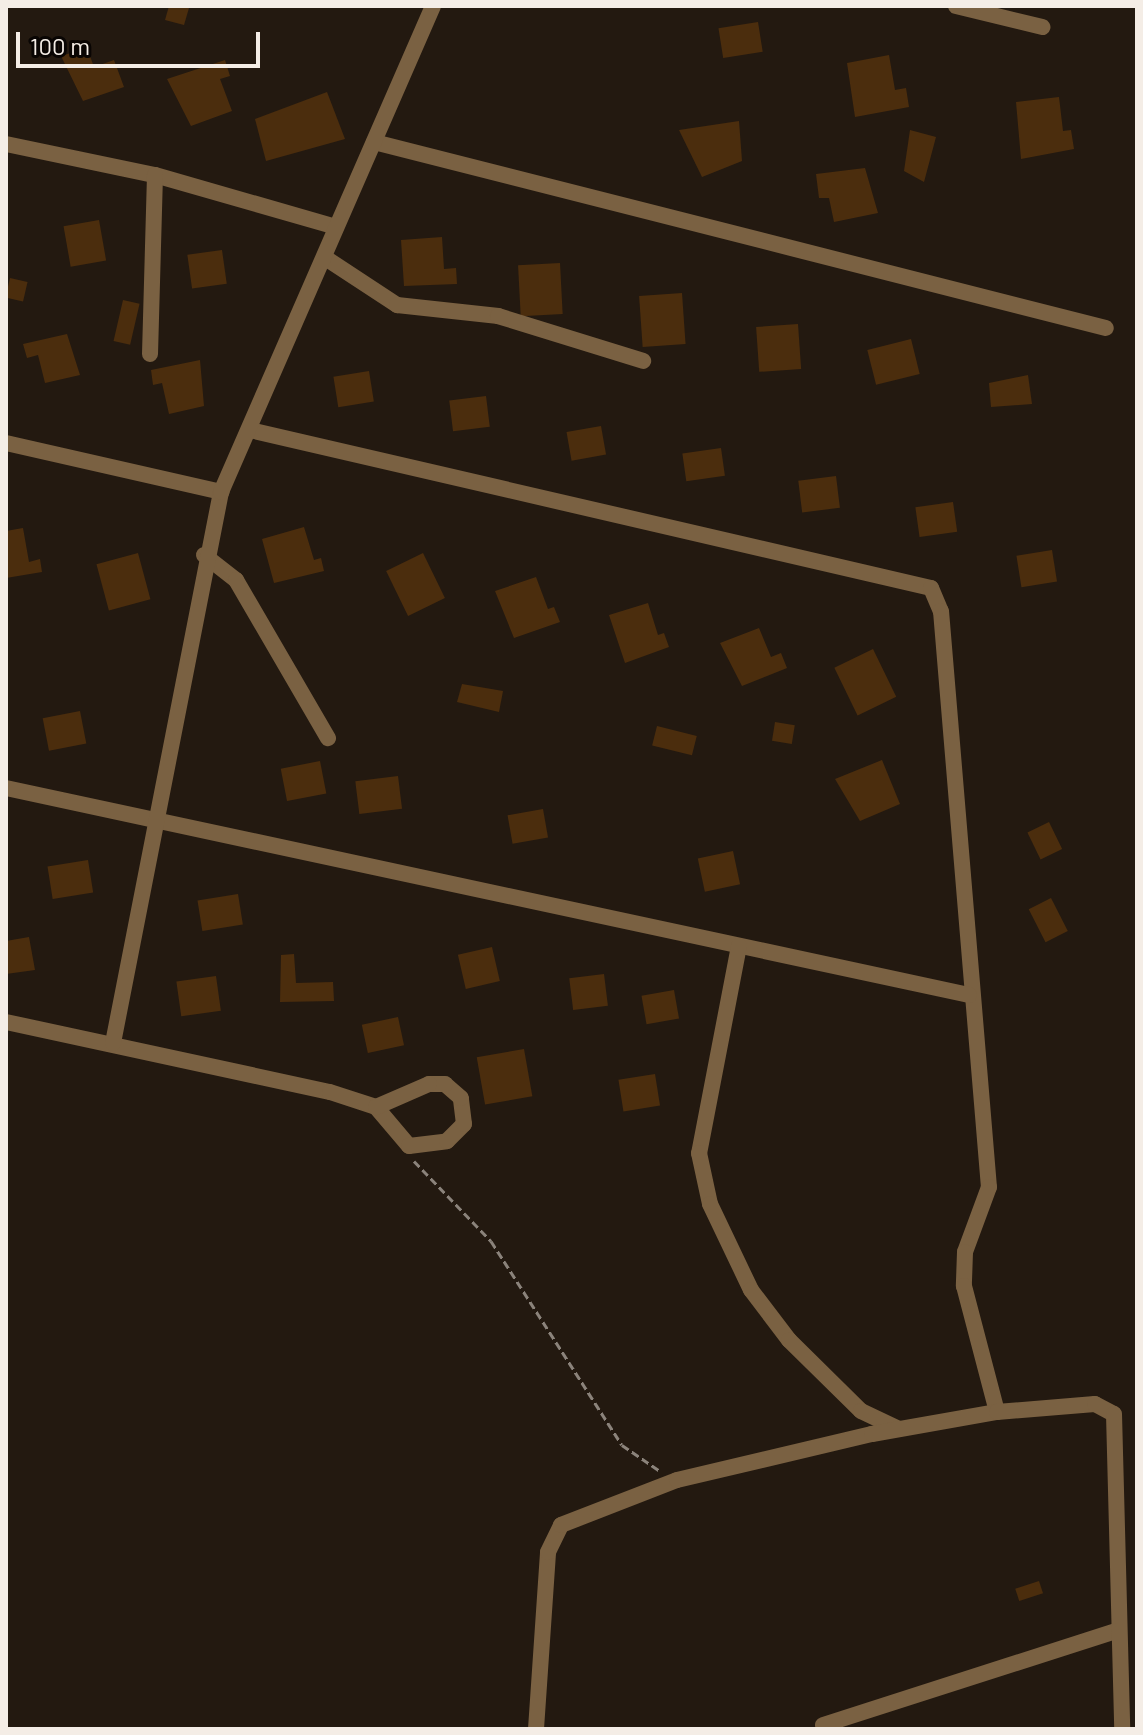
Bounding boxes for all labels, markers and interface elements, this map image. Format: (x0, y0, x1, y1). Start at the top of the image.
scale bar (20, 16, 264, 66)
text: 100 m (30, 31, 90, 60)

